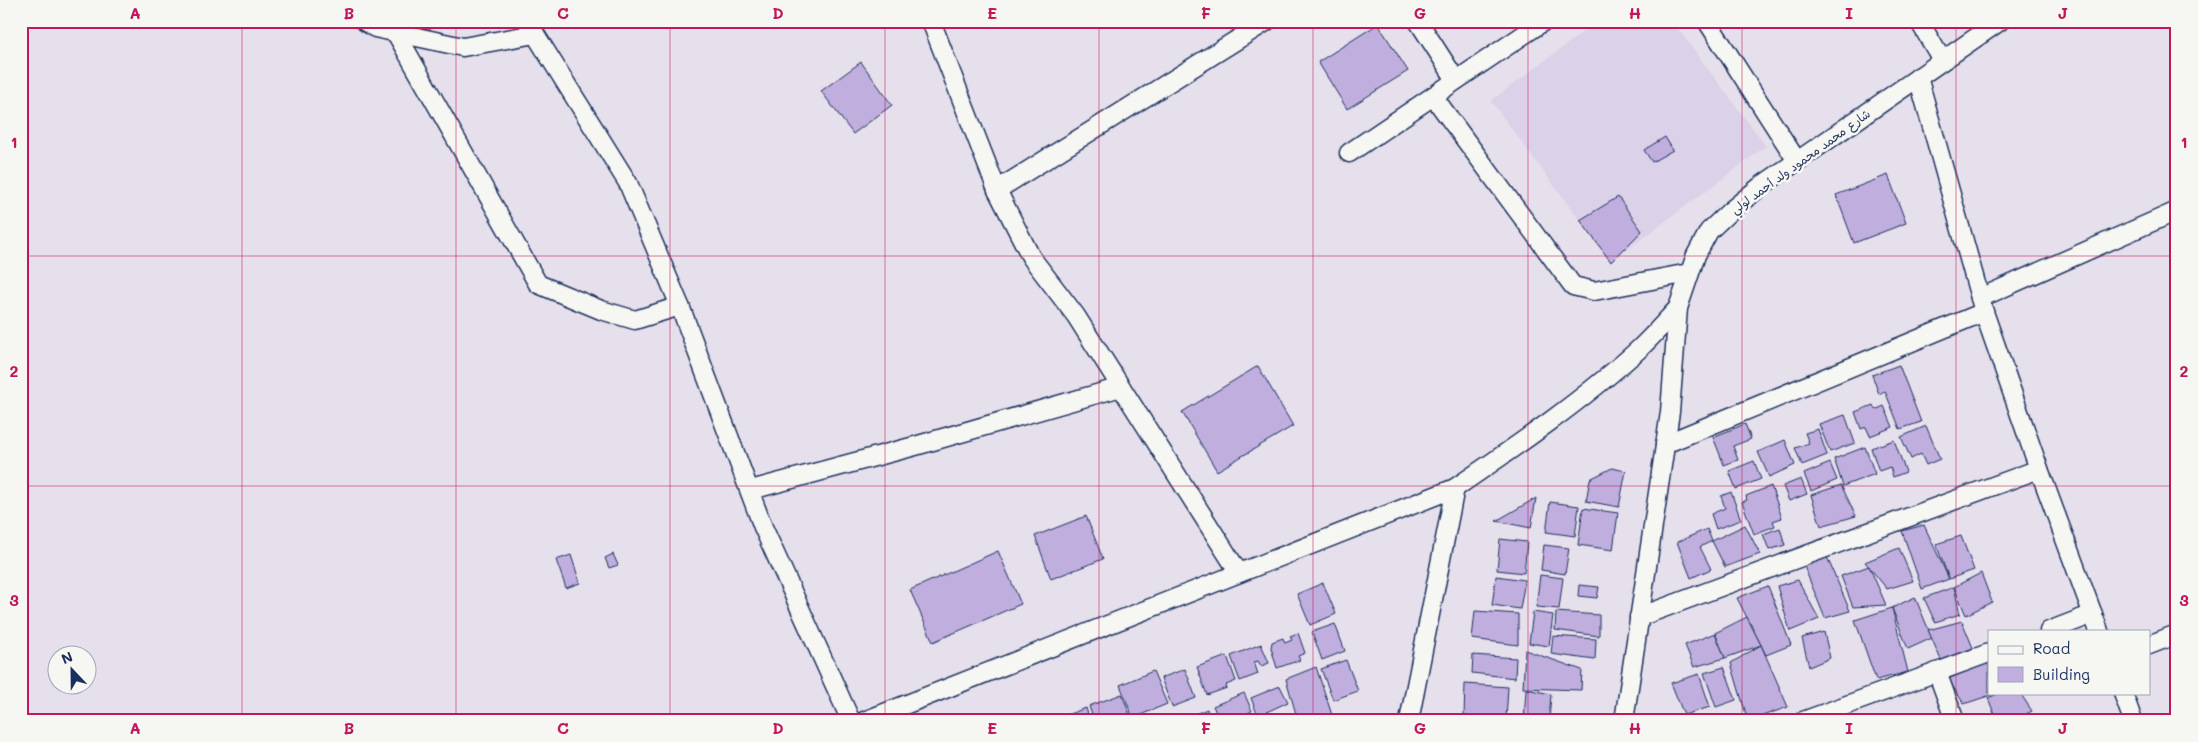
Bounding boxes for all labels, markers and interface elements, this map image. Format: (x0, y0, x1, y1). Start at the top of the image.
text: A (129, 2, 141, 23)
text: B (344, 2, 354, 23)
text: C (557, 2, 569, 23)
text: D (772, 2, 784, 23)
text: E (987, 2, 997, 23)
text: F (1201, 2, 1211, 23)
text: G (1414, 2, 1426, 23)
text: H (1629, 2, 1641, 23)
text: I (1845, 2, 1853, 23)
text: J (2058, 2, 2068, 23)
street label: شارع محمد محمود ولد أحمد لولي (1727, 105, 1875, 220)
text: 1 (10, 131, 18, 152)
text: 1 (2180, 131, 2188, 152)
text: 2 (10, 360, 19, 381)
text: 2 (2180, 360, 2189, 381)
text: 3 (9, 589, 19, 610)
text: 3 (2179, 589, 2189, 610)
legend (1988, 630, 2150, 694)
text: Road (2033, 638, 2070, 658)
north arrow (48, 644, 98, 694)
text: N (58, 647, 75, 668)
text: Building (2033, 664, 2090, 684)
text: A (129, 717, 141, 738)
text: B (344, 717, 354, 738)
text: C (557, 717, 569, 738)
text: D (772, 717, 784, 738)
text: E (987, 717, 997, 738)
text: F (1201, 717, 1211, 738)
text: G (1414, 717, 1426, 738)
text: H (1629, 717, 1641, 738)
text: I (1845, 717, 1853, 738)
text: J (2058, 717, 2068, 738)

